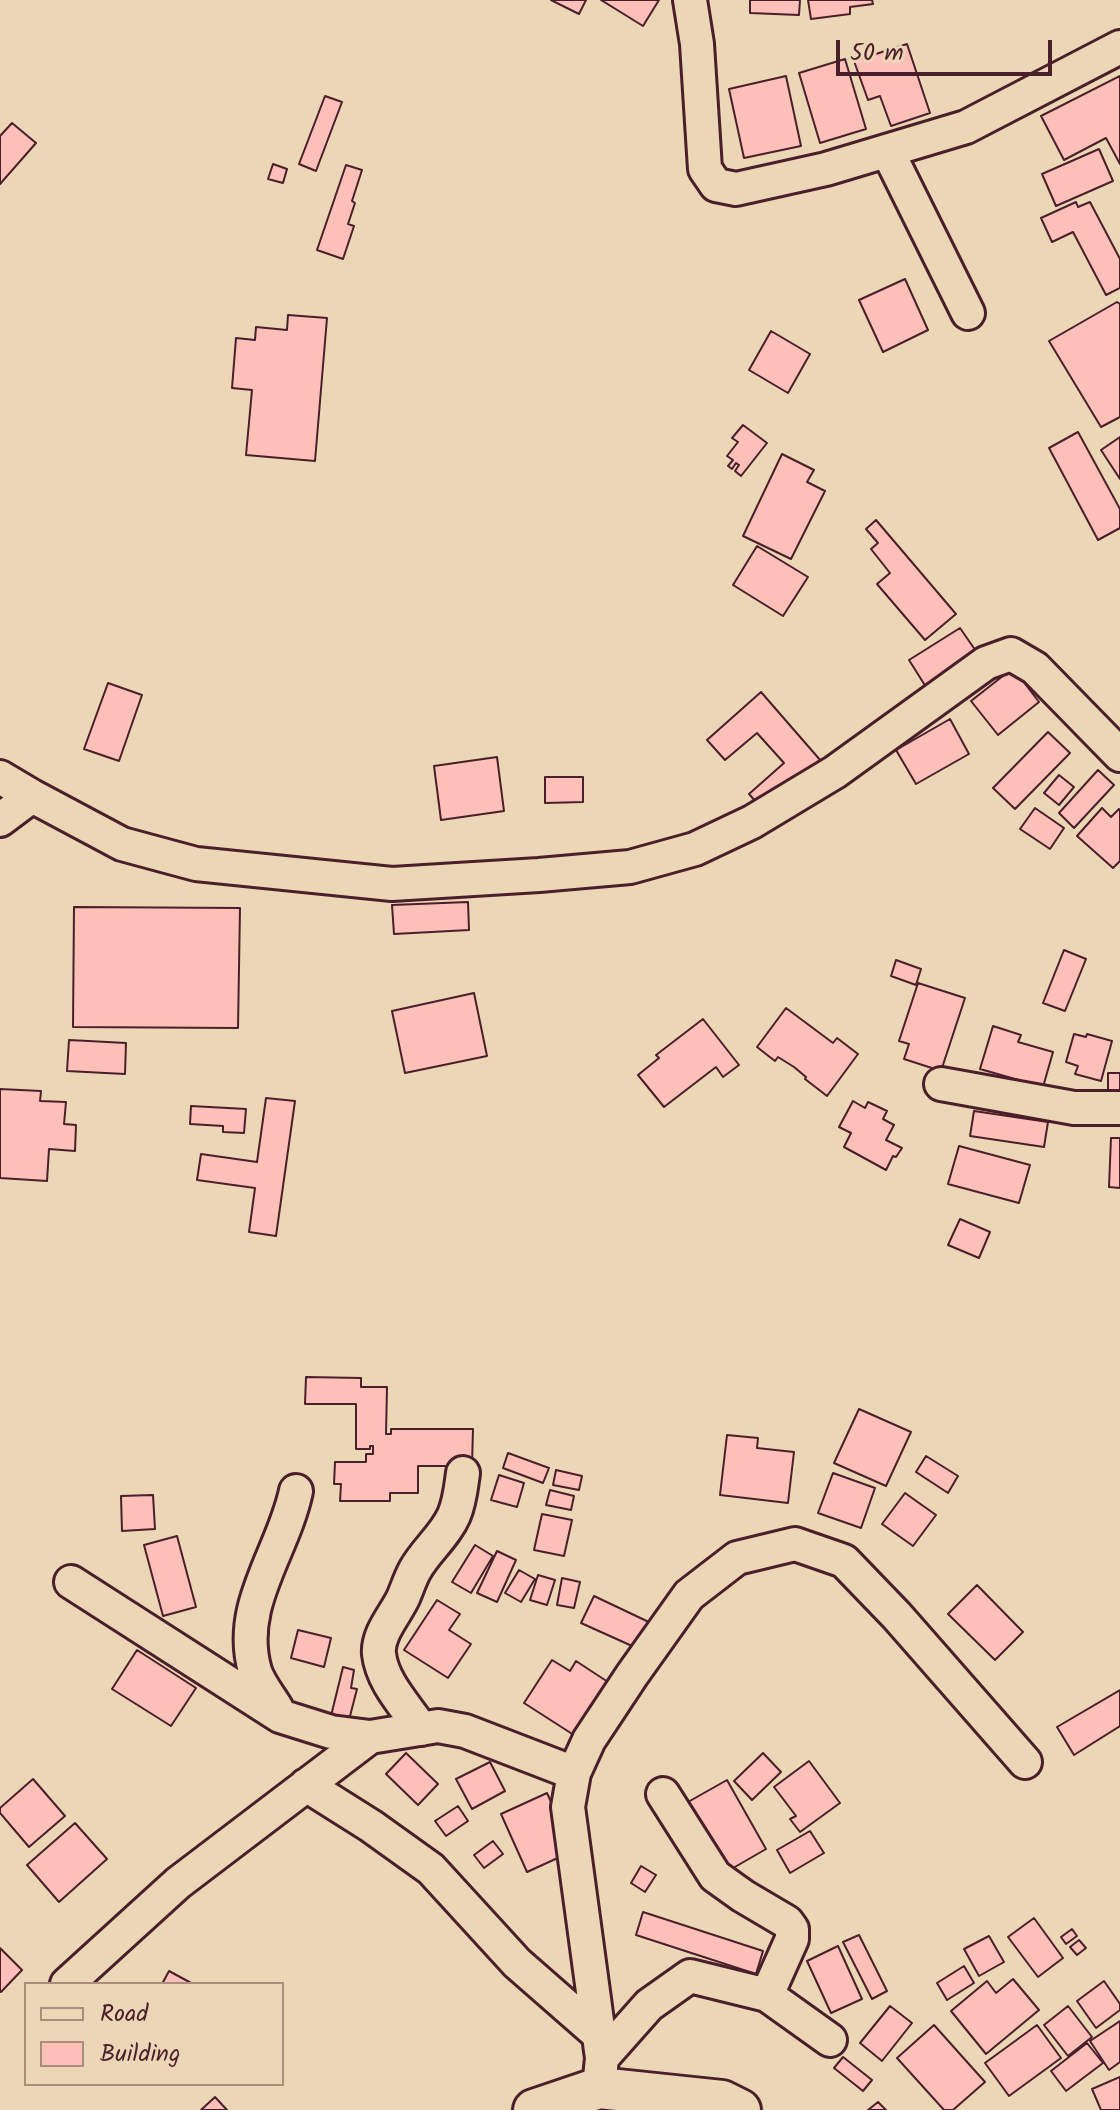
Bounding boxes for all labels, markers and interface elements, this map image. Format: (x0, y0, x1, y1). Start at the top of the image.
scale bar (840, 24, 1056, 74)
text: 50 m (850, 34, 904, 73)
legend (24, 1982, 284, 2086)
text: Road (100, 1995, 148, 2034)
text: Building (100, 2035, 180, 2074)

